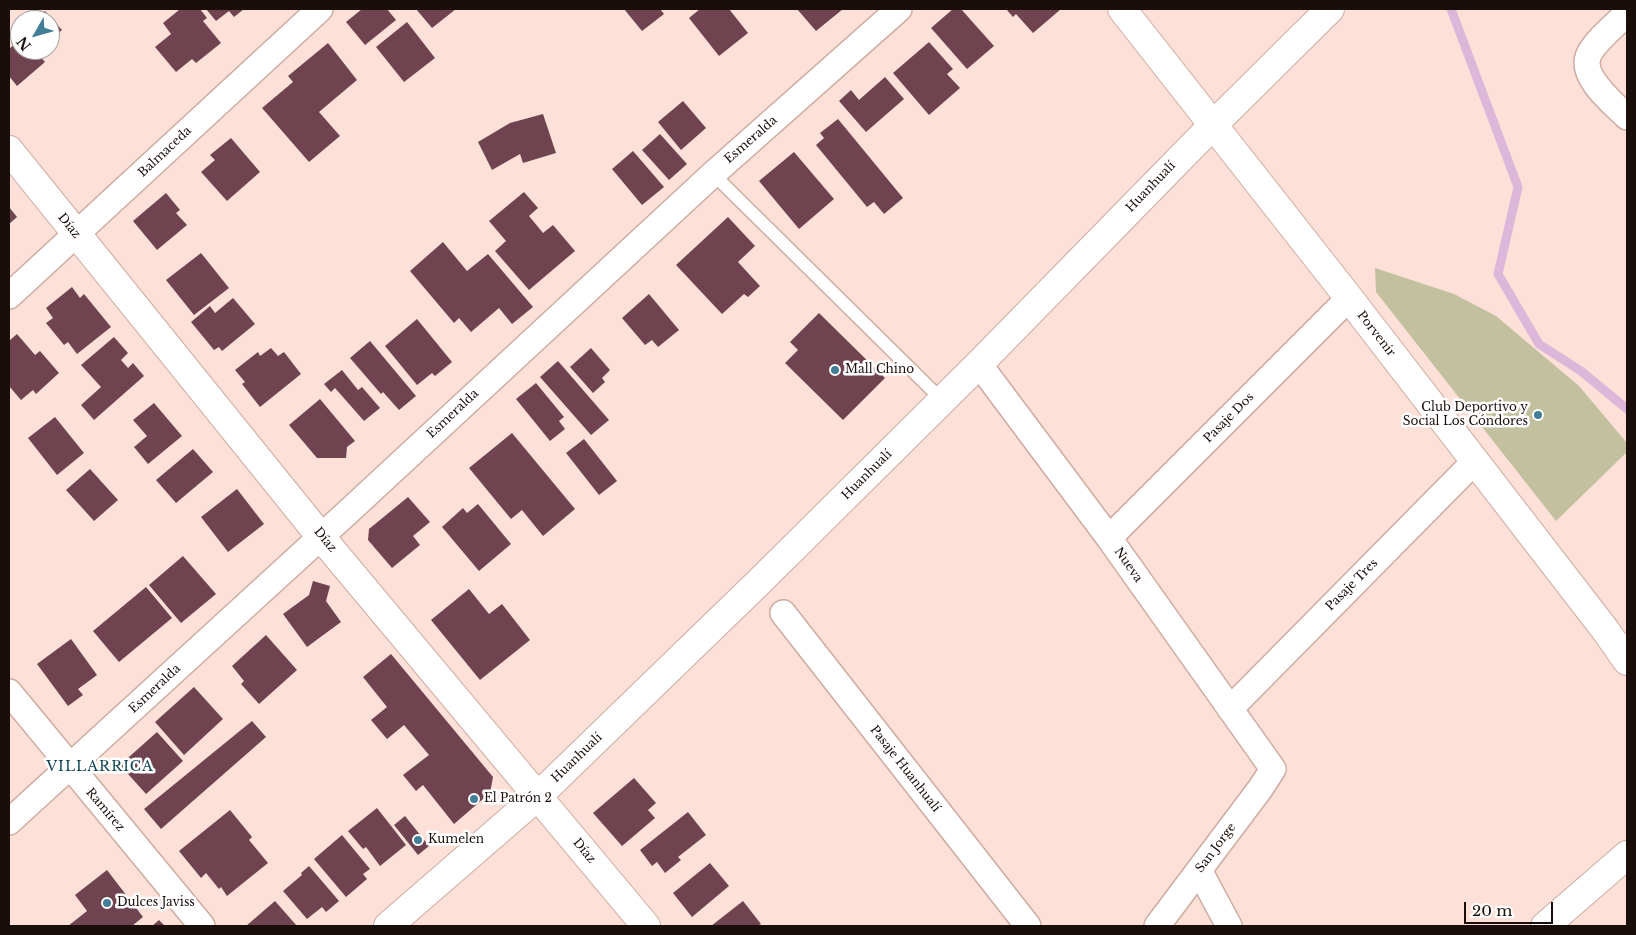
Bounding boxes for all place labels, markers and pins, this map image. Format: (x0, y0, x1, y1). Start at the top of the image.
place label: Mall Chino (845, 363, 914, 377)
marker: Mall Chino (829, 364, 841, 376)
place label: Club Deportivo y Social Los Cóndores (1403, 401, 1528, 429)
marker: Club Deportivo y Social Los Cóndores (1532, 409, 1544, 421)
place label: El Patrón 2 (484, 792, 552, 806)
marker: El Patrón 2 (468, 793, 480, 805)
place label: Kumelen (428, 833, 484, 847)
marker: Kumelen (412, 834, 424, 846)
place label: Dulces Javiss (117, 896, 195, 910)
marker: Dulces Javiss (101, 897, 113, 909)

